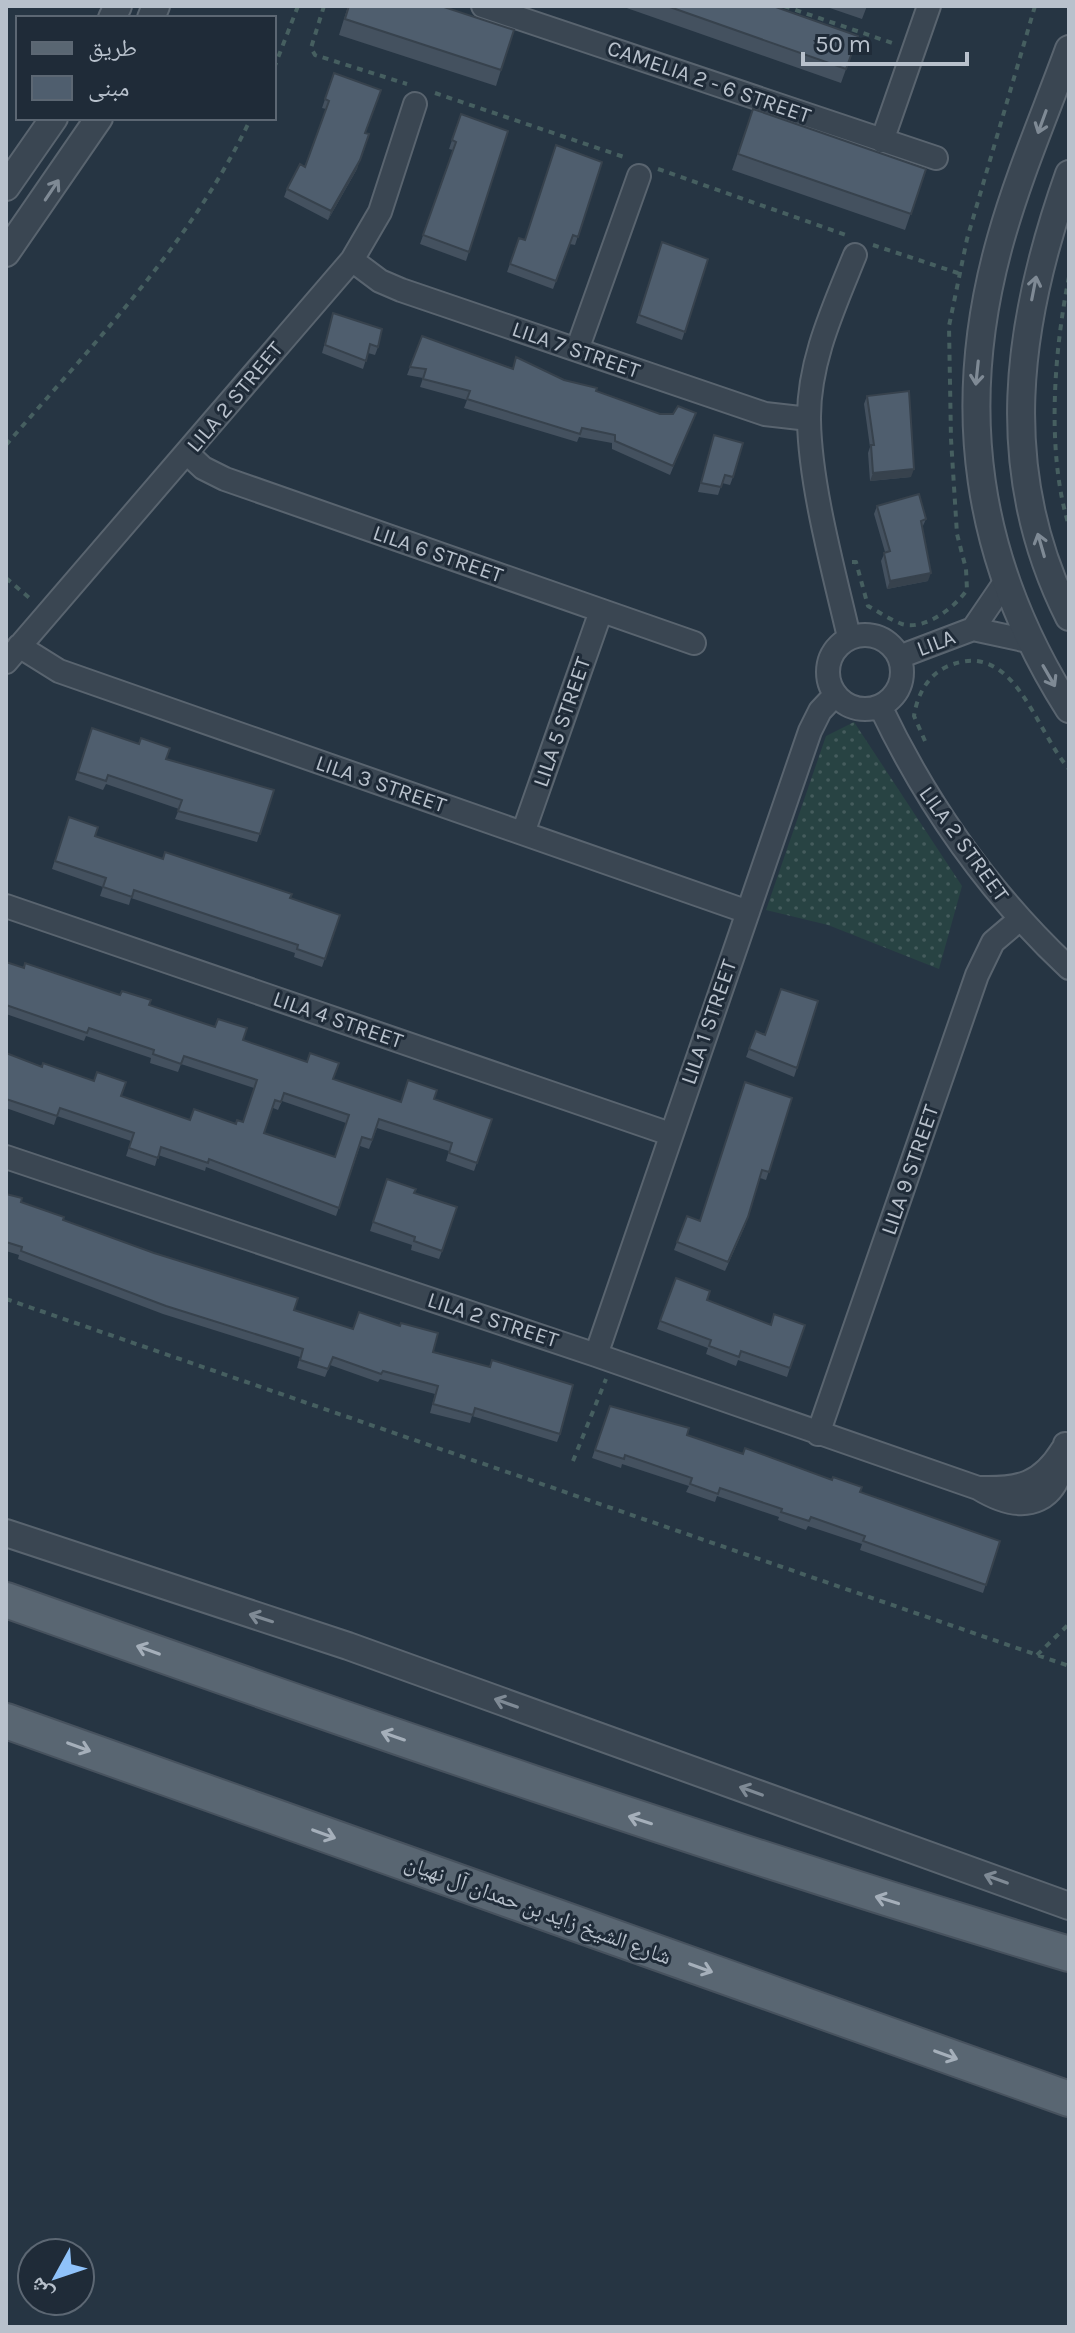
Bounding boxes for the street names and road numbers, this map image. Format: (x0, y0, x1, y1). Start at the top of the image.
street label: CAMELIA 2 - 6 STREET (604, 35, 814, 129)
street label: LILA 7 STREET (509, 316, 643, 384)
street label: LILA 2 STREET (181, 337, 289, 457)
street label: LILA 6 STREET (370, 520, 506, 588)
street label: LILA (913, 624, 959, 662)
street label: LILA 5 STREET (528, 654, 596, 790)
street label: LILA 3 STREET (312, 750, 450, 818)
street label: LILA 2 STREET (913, 781, 1015, 907)
street label: LILA 1 STREET (675, 956, 743, 1088)
street label: LILA 4 STREET (270, 986, 406, 1054)
street label: LILA 9 STREET (876, 1101, 944, 1239)
street label: LILA 2 STREET (424, 1287, 562, 1353)
street label: شارع الشيخ زايد بن حمدان آل نهيان (401, 1850, 675, 1970)

